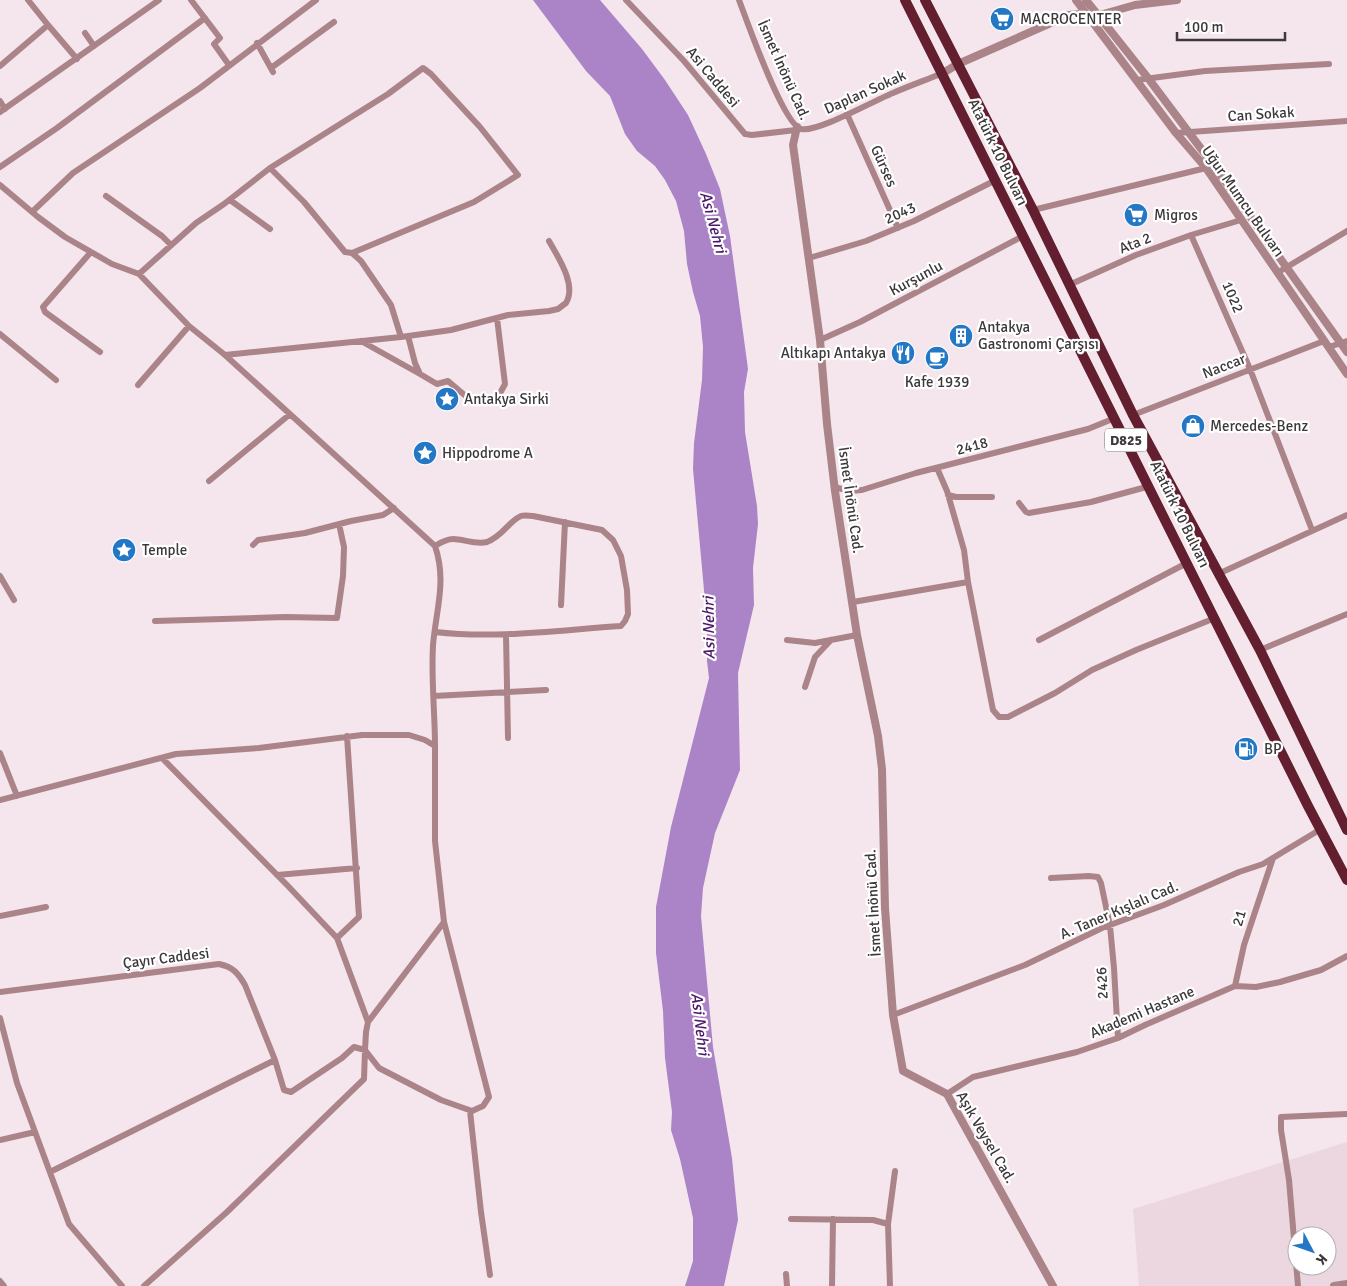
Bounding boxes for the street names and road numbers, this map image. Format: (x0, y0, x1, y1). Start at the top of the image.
street label: İsmet İnönü Cad. (754, 17, 814, 123)
street label: Asi Caddesi (682, 43, 744, 111)
street label: Daplan Sokak (821, 66, 909, 118)
street label: Atatürk 10 Bulvarı (964, 96, 1032, 208)
street label: Can Sokak (1227, 103, 1295, 125)
street label: Gürses (867, 142, 901, 190)
street label: Uğur Mumcu Bulvarı (1198, 142, 1288, 260)
street label: 2043 (882, 198, 918, 228)
street label: Ata 2 (1116, 228, 1154, 258)
street label: Kurşunlu (886, 256, 946, 300)
street label: 1022 (1218, 279, 1248, 315)
street label: Naccar (1200, 349, 1249, 382)
road number: D825 (1105, 428, 1147, 452)
street label: 2418 (954, 433, 990, 459)
street label: İsmet İnönü Cad. (835, 446, 867, 555)
street label: Atatürk 10 Bulvarı (1146, 458, 1214, 570)
street label: İsmet İnönü Cad. (861, 849, 885, 957)
street label: A. Taner Kışlalı Cad. (1057, 877, 1181, 943)
street label: 21 (1228, 908, 1250, 928)
street label: Çayır Caddesi (122, 944, 210, 972)
street label: 2426 (1092, 966, 1112, 1000)
street label: Akademi Hastane (1087, 982, 1197, 1042)
street label: Aşık Veysel Cad. (952, 1088, 1020, 1186)

